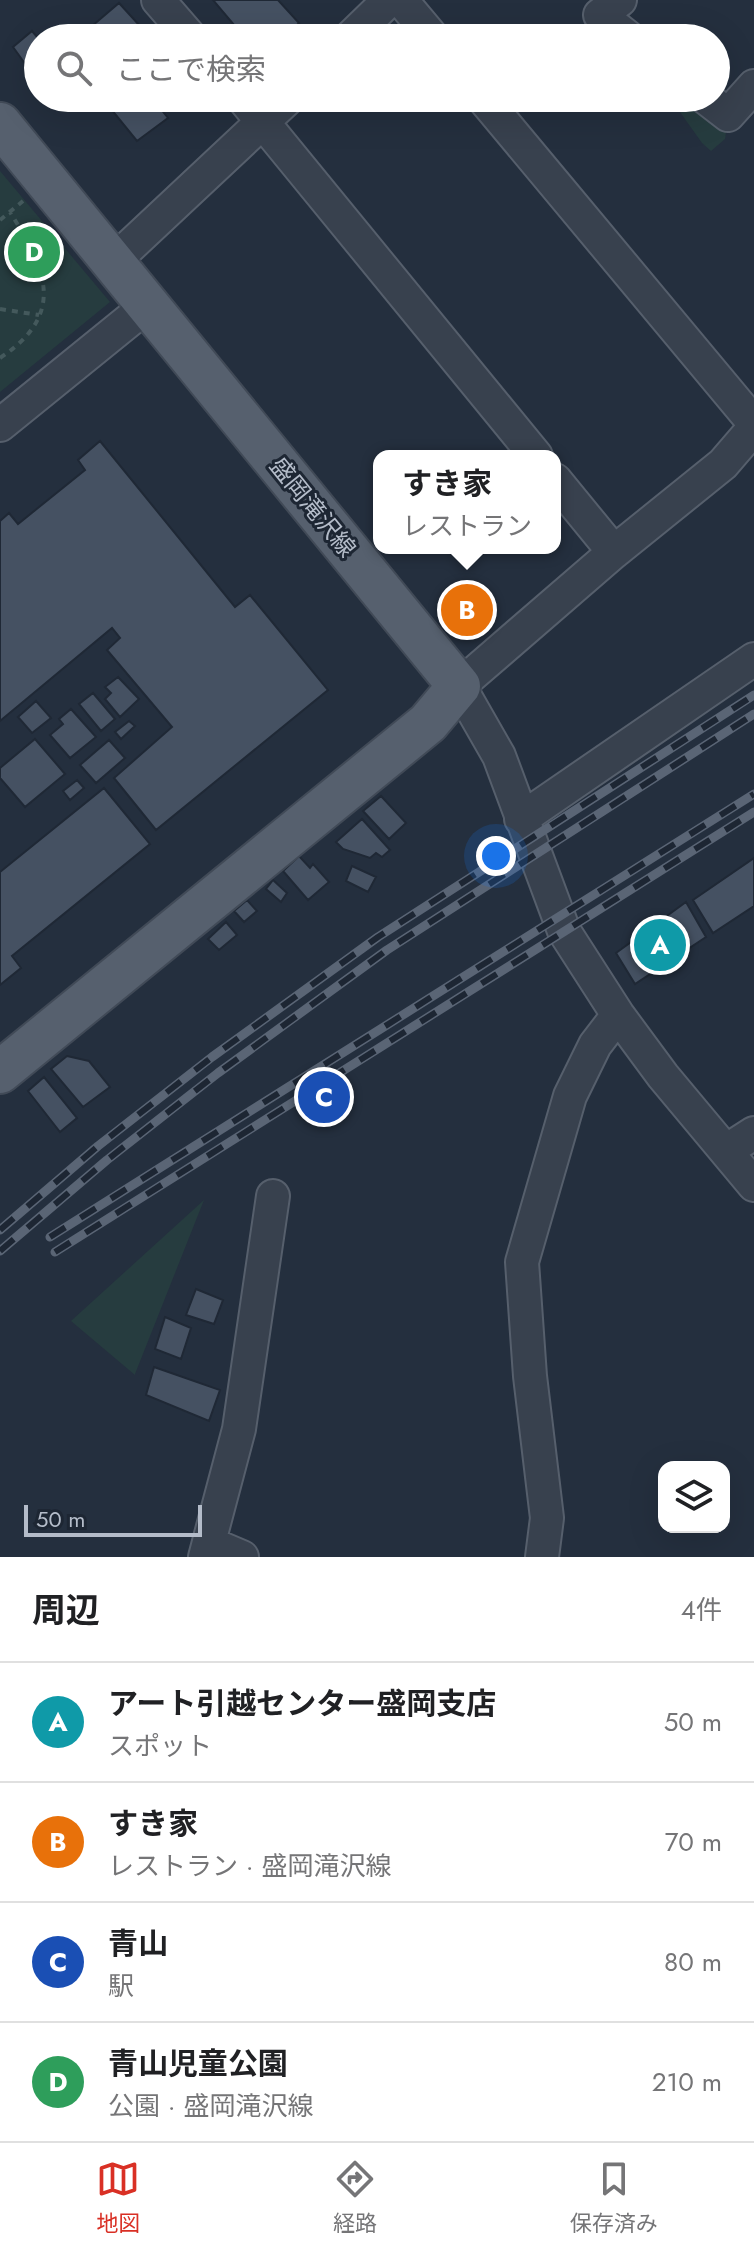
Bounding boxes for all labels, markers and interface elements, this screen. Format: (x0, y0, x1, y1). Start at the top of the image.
search box (24, 24, 730, 112)
icon: search (52, 46, 96, 90)
text: ここで検索 (116, 48, 266, 91)
pin: D (8, 222, 60, 282)
street label: 盛岡滝沢線 (262, 449, 364, 565)
popup (373, 450, 561, 554)
text: すき家 (402, 462, 492, 505)
text: レストラン (402, 507, 532, 545)
pin: B (441, 580, 493, 640)
your location (476, 836, 516, 876)
pin: A (634, 915, 686, 975)
pin: C (298, 1067, 350, 1127)
map controls (658, 1461, 730, 1533)
button: layers (658, 1461, 730, 1533)
scale bar (24, 1501, 202, 1537)
text: 50 m (36, 1503, 85, 1535)
text: 周辺 (32, 1586, 100, 1635)
text: 4件 (681, 1591, 722, 1629)
text: アート引越センター盛岡支店 (108, 1682, 496, 1725)
text: A (48, 1703, 68, 1741)
text: 50 m (664, 1703, 722, 1741)
text: スポット (108, 1727, 212, 1765)
text: すき家 (108, 1802, 198, 1845)
text: B (49, 1823, 67, 1861)
text: 70 m (665, 1823, 722, 1861)
text: レストラン · 盛岡滝沢線 (108, 1847, 391, 1885)
text: 青山 (108, 1922, 168, 1965)
text: C (49, 1943, 67, 1981)
text: 80 m (664, 1943, 722, 1981)
text: 駅 (108, 1967, 134, 2005)
text: 青山児童公園 (108, 2042, 288, 2085)
text: D (48, 2063, 68, 2101)
text: 210 m (652, 2063, 722, 2101)
text: 公園 · 盛岡滝沢線 (108, 2087, 313, 2125)
tab: 地図 (96, 2157, 140, 2239)
tab: 経路 (333, 2157, 377, 2239)
tab: 保存済み (570, 2157, 658, 2239)

